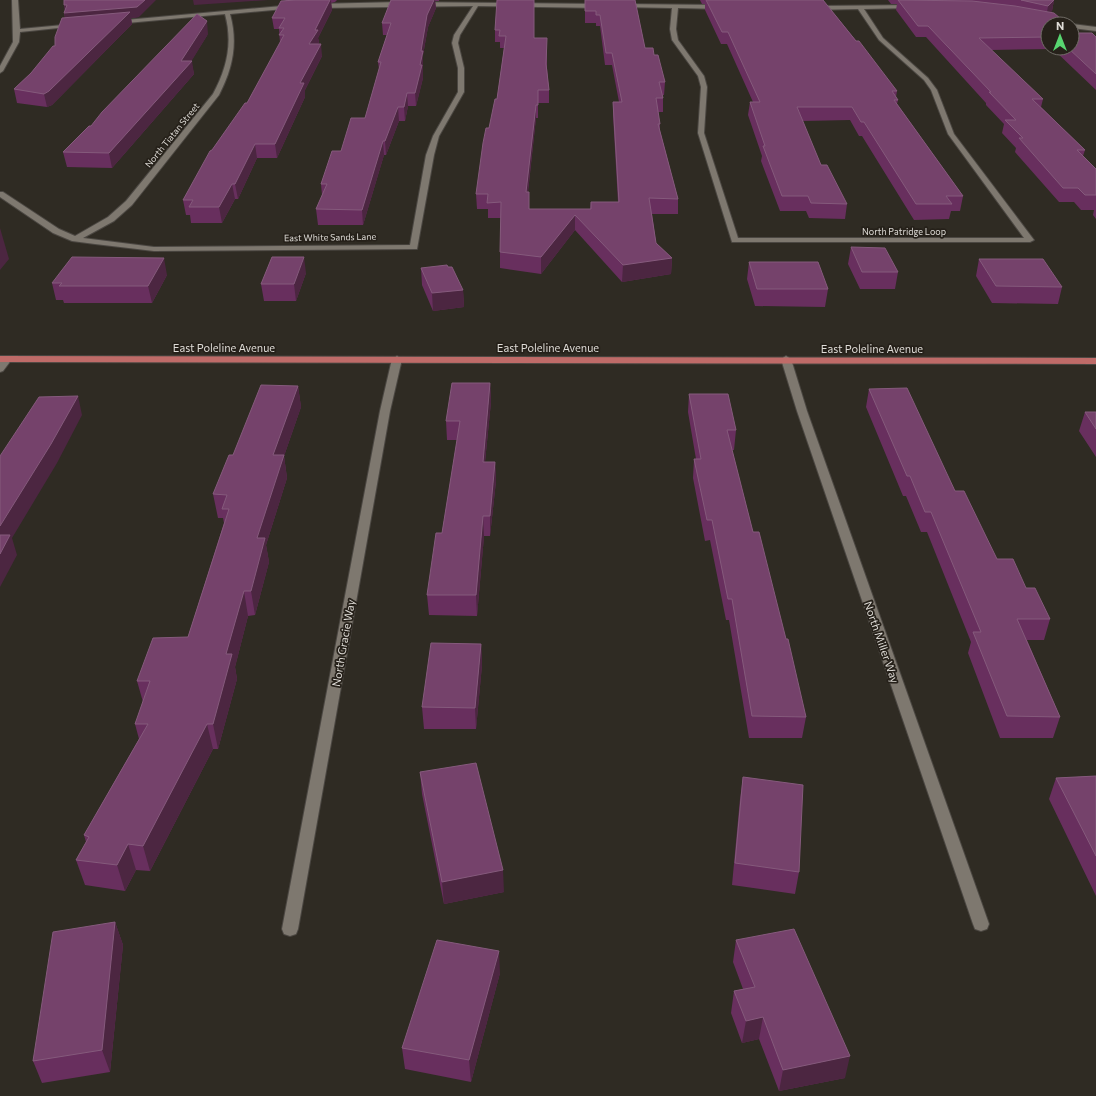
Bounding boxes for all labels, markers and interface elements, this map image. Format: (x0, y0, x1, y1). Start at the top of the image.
north arrow (1040, 16, 1080, 56)
text: N (1056, 19, 1064, 32)
street label: North Tiatan Street (143, 100, 202, 169)
street label: North Patridge Loop (862, 226, 946, 237)
street label: East White Sands Lane (284, 231, 376, 243)
street label: East Poleline Avenue (173, 341, 275, 354)
street label: East Poleline Avenue (497, 341, 599, 354)
street label: East Poleline Avenue (821, 342, 923, 355)
street label: North Gracie Way (329, 598, 357, 688)
street label: North Miller Way (862, 600, 902, 685)

